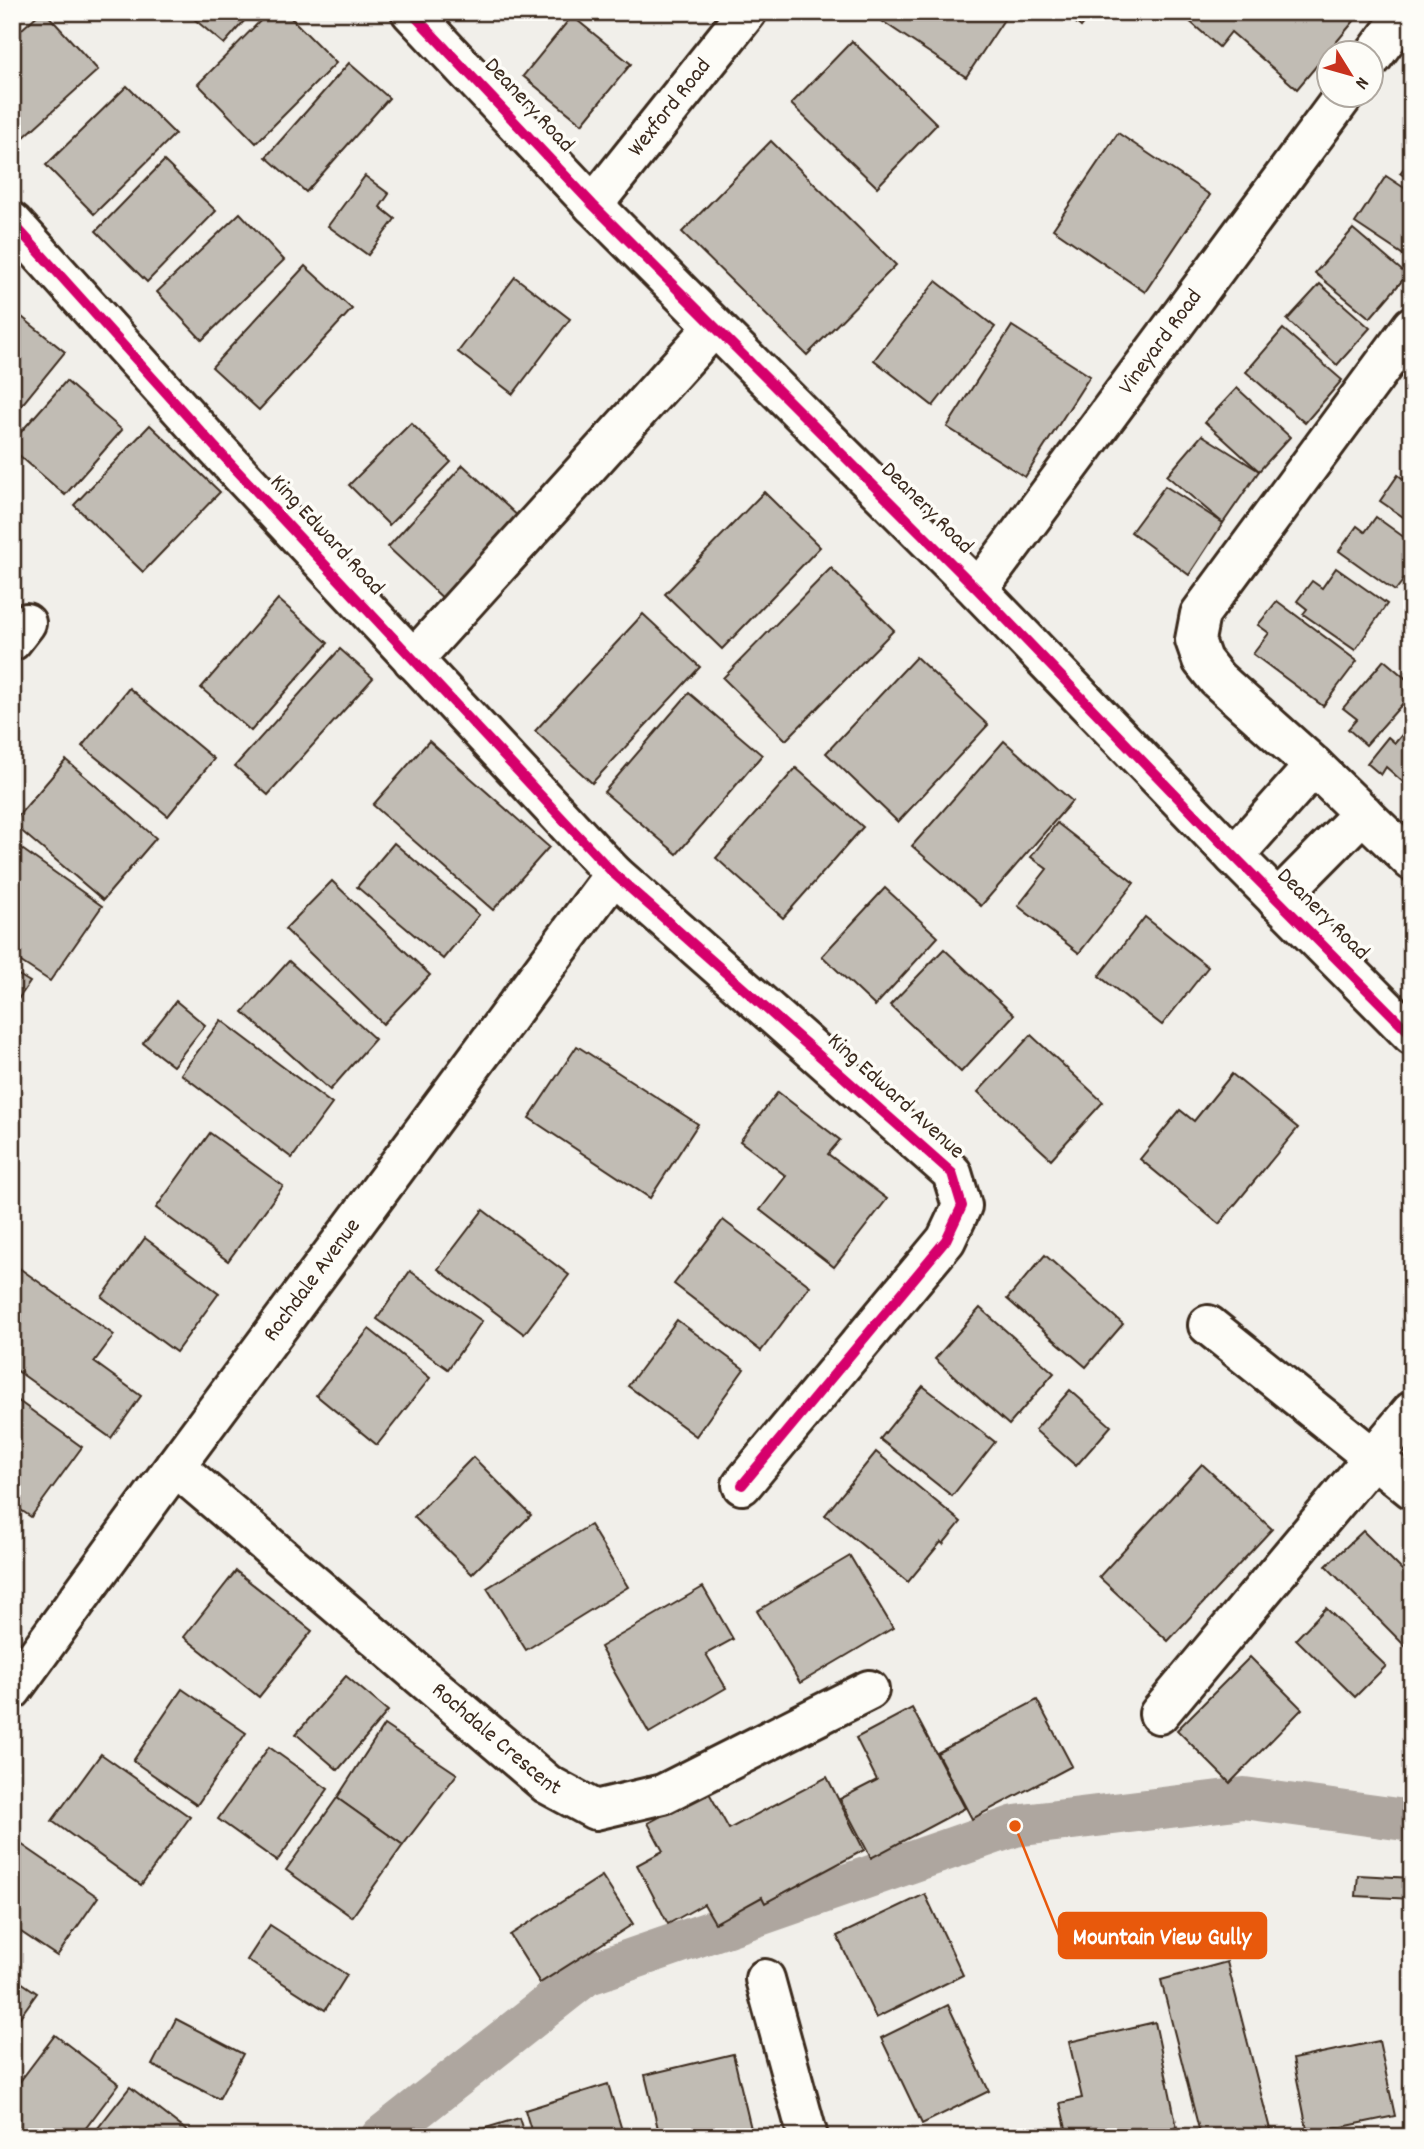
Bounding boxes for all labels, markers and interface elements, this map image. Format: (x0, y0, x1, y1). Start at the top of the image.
north arrow (1316, 38, 1386, 108)
street label: Deanery Road (475, 51, 581, 161)
street label: Wexford Road (621, 52, 720, 164)
text: N (1347, 70, 1374, 94)
street label: Vineyard Road (1111, 283, 1211, 402)
street label: Deanery Road (872, 455, 980, 563)
street label: King Edward Road (261, 468, 391, 604)
street label: Deanery Road (1268, 861, 1376, 969)
street label: King Edward Avenue (819, 1026, 971, 1168)
street label: Rochdale Avenue (256, 1212, 370, 1349)
street label: Rochdale Crescent (423, 1675, 567, 1805)
callout: Mountain View Gully (1059, 1913, 1266, 1958)
text: Mountain View Gully (1073, 1922, 1252, 1956)

